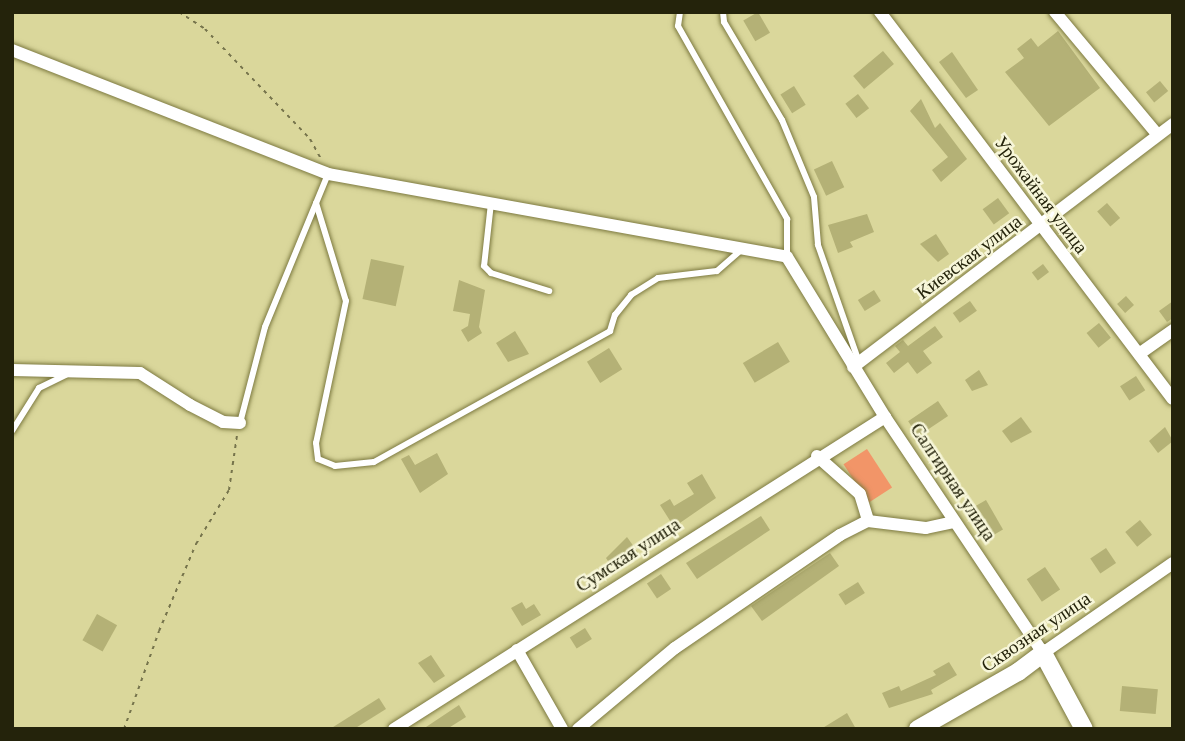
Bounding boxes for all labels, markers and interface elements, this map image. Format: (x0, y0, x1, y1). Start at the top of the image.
street label: Урожайная улица (989, 132, 1093, 258)
street label: Киевская улица (912, 210, 1026, 304)
street label: Салгирная улица (905, 419, 1001, 545)
street label: Сумская улица (572, 513, 684, 597)
street label: Сквозная улица (977, 587, 1095, 677)

